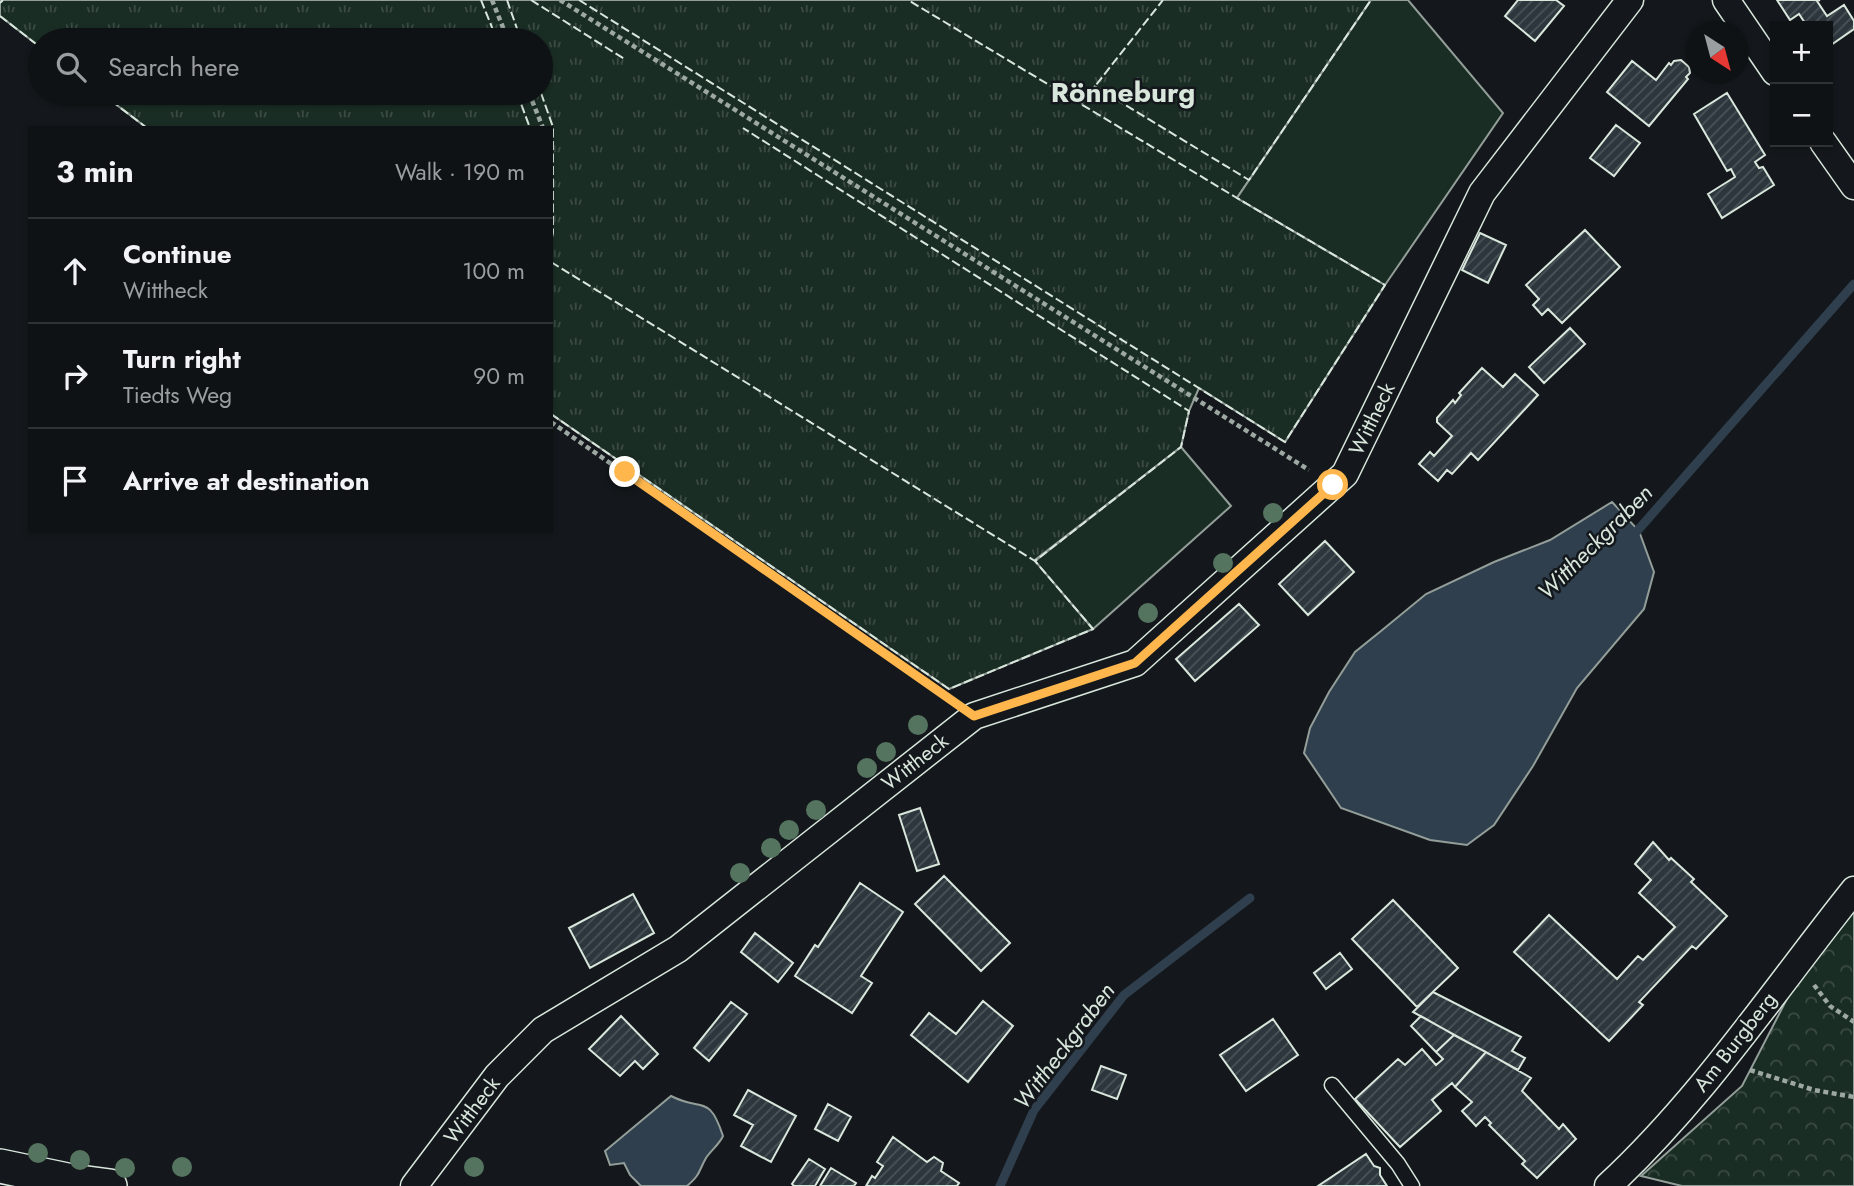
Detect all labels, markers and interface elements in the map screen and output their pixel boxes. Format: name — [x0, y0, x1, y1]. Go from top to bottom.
north arrow — [1686, 21, 1749, 84]
map controls — [1770, 21, 1833, 147]
button: + — [1770, 21, 1833, 84]
search box — [28, 28, 553, 105]
icon: search — [52, 48, 90, 86]
text: Search here — [108, 48, 240, 86]
district label: Rönneburg — [1051, 72, 1195, 113]
button: − — [1770, 84, 1833, 147]
text: 3 min — [56, 150, 134, 193]
text: Walk · 190 m — [395, 155, 525, 189]
text: Continue — [123, 235, 232, 273]
icon: ahead — [56, 252, 94, 290]
text: 100 m — [462, 254, 525, 288]
text: Wittheck — [123, 273, 208, 307]
text: Turn right — [123, 340, 241, 378]
icon: right — [56, 357, 94, 395]
text: 90 m — [473, 359, 525, 393]
street label: Wittheck — [1342, 377, 1403, 460]
text: Tiedts Weg — [123, 378, 232, 412]
route end — [609, 456, 640, 487]
icon: arrive — [56, 462, 94, 500]
text: Arrive at destination — [123, 462, 370, 500]
route start — [1317, 469, 1348, 500]
water label: Wittheckgraben — [1530, 477, 1660, 607]
street label: Wittheck — [875, 726, 955, 798]
water label: Wittheckgraben — [1005, 975, 1123, 1117]
street label: Am Burgberg — [1686, 986, 1784, 1098]
street label: Wittheck — [437, 1069, 508, 1150]

